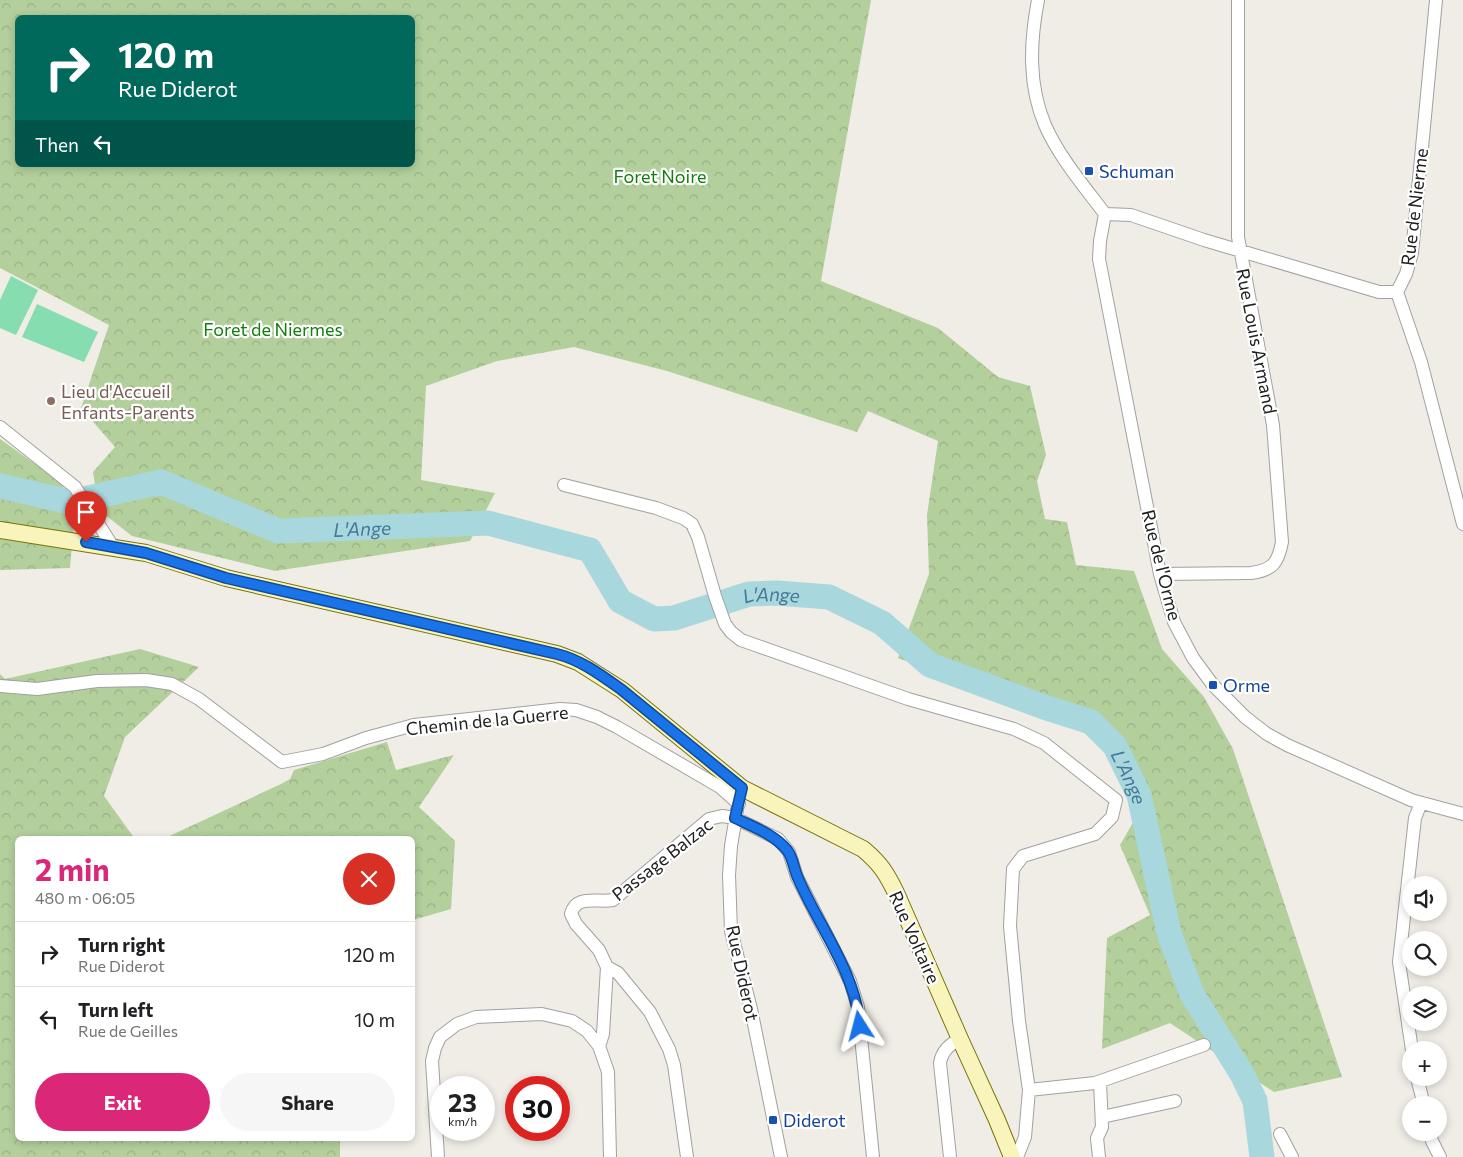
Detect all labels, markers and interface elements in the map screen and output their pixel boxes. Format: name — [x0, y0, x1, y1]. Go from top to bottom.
text: 120 m — [118, 32, 214, 75]
icon: right — [35, 35, 100, 100]
text: Rue Diderot — [118, 75, 237, 102]
icon: left — [89, 130, 117, 158]
text: Then — [35, 133, 79, 156]
street label: Rue de Nierme — [1396, 147, 1432, 267]
place label: Schuman — [1099, 160, 1174, 182]
park label: Foret Noire — [613, 165, 707, 187]
marker: Schuman — [1083, 165, 1095, 177]
street label: Rue Louis Armand — [1232, 266, 1282, 416]
park label: Foret de Niermes — [203, 318, 343, 340]
place label: Lieu d'Accueil Enfants-Parents — [61, 380, 195, 423]
marker: Lieu d'Accueil Enfants-Parents — [45, 395, 57, 407]
pin — [65, 491, 107, 542]
icon: arrive — [72, 498, 100, 526]
street label: Rue de l'Orme — [1138, 507, 1186, 623]
water label: L'Ange — [333, 515, 391, 540]
water label: L'Ange — [739, 581, 801, 607]
place label: Orme — [1223, 674, 1270, 696]
marker: Orme — [1207, 679, 1219, 691]
street label: Chemin de la Guerre — [405, 701, 569, 739]
water label: L'Ange — [1107, 746, 1152, 806]
street label: Passage Balzac — [607, 813, 717, 905]
text: 2 min — [35, 850, 110, 887]
button: close — [343, 853, 395, 905]
map controls — [1402, 876, 1447, 1141]
button: sound — [1402, 876, 1447, 921]
street label: Rue Voltaire — [885, 887, 945, 987]
text: 480 m · 06:05 — [35, 888, 135, 907]
street label: Rue Diderot — [722, 923, 764, 1023]
button: search — [1402, 931, 1447, 976]
text: Turn right — [78, 933, 165, 956]
icon: right — [35, 940, 63, 968]
text: 120 m — [344, 943, 395, 966]
text: Rue Diderot — [78, 956, 165, 975]
button: layers — [1402, 986, 1447, 1031]
text: Turn left — [78, 998, 153, 1021]
position arrow — [833, 999, 885, 1051]
icon: left — [35, 1005, 63, 1033]
text: 10 m — [354, 1008, 395, 1031]
text: Rue de Geilles — [78, 1021, 178, 1040]
button: + — [1402, 1041, 1447, 1086]
button: Exit — [35, 1073, 210, 1131]
button: Share — [220, 1073, 395, 1131]
speed limit sign: 30 — [505, 1076, 570, 1141]
text: 23 — [448, 1087, 477, 1117]
button: − — [1402, 1096, 1447, 1141]
place label: Diderot — [783, 1109, 846, 1131]
text: km/h — [448, 1114, 477, 1128]
marker: Diderot — [767, 1114, 779, 1126]

